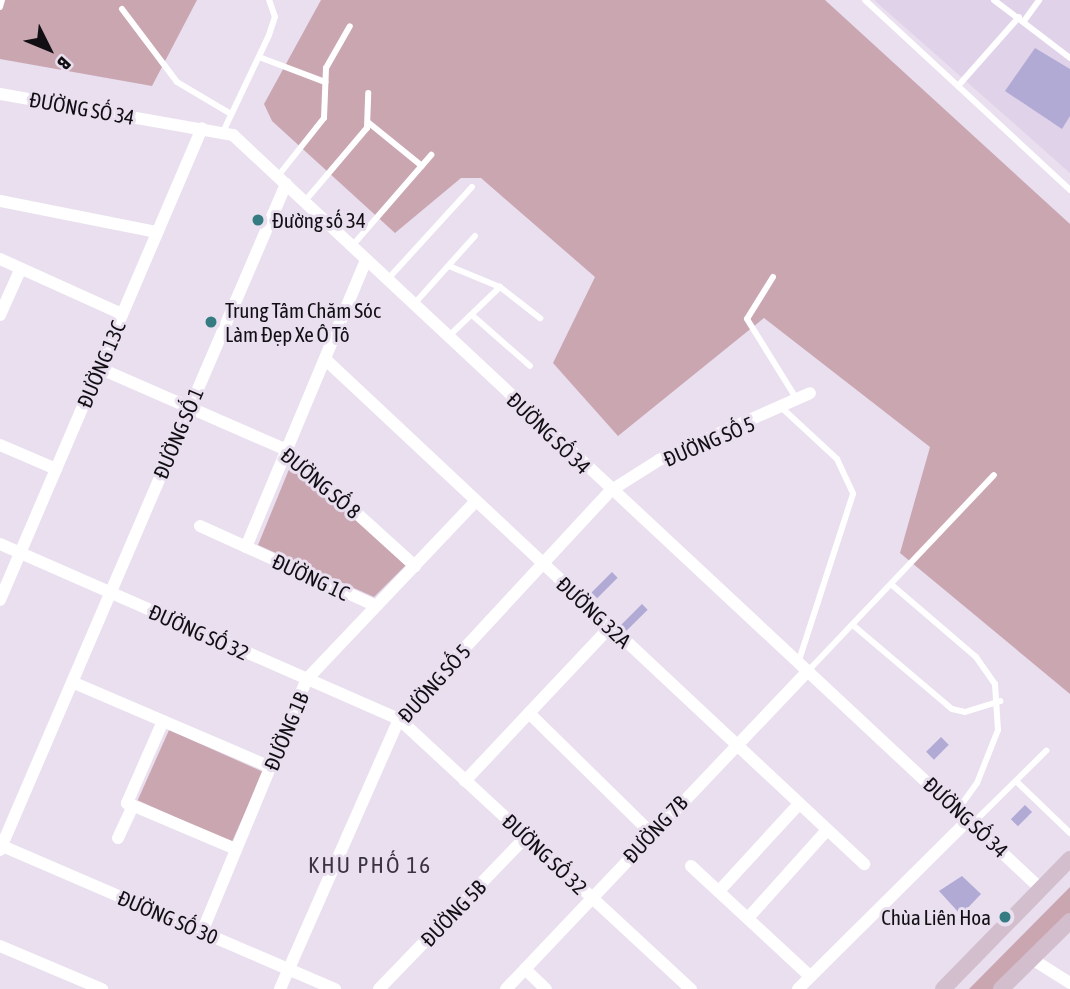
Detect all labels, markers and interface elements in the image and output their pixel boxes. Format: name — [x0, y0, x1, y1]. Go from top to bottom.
north arrow — [14, 14, 84, 84]
text: B — [53, 53, 75, 74]
street label: ĐƯỜNG SỐ 34 — [27, 86, 137, 130]
place label: Đường số 34 — [272, 207, 366, 233]
marker: Đường số 34 — [250, 212, 266, 228]
place label: Trung Tâm Chăm Sóc Làm Đẹp Xe Ô Tô — [225, 297, 381, 347]
marker: Trung Tâm Chăm Sóc Làm Đẹp Xe Ô Tô — [203, 314, 219, 330]
street label: ĐƯỜNG 13C — [71, 317, 131, 411]
street label: ĐƯỜNG SỐ 1 — [148, 384, 208, 482]
street label: ĐƯỜNG SỐ 34 — [502, 387, 596, 479]
street label: ĐƯỜNG SỐ 5 — [660, 411, 758, 471]
street label: ĐƯỜNG SỐ 8 — [276, 442, 366, 524]
street label: ĐƯỜNG 1C — [268, 548, 354, 606]
street label: ĐƯỜNG 32A — [551, 571, 637, 653]
street label: ĐƯỜNG SỐ 32 — [145, 599, 253, 665]
street label: ĐƯỜNG SỐ 5 — [392, 639, 476, 727]
street label: ĐƯỜNG 1B — [258, 688, 314, 774]
street label: ĐƯỜNG SỐ 34 — [918, 771, 1014, 863]
street label: ĐƯỜNG 7B — [618, 790, 692, 868]
street label: ĐƯỜNG SỐ 32 — [497, 808, 593, 900]
district label: KHU PHỐ 16 — [309, 851, 431, 879]
street label: ĐƯỜNG 5B — [415, 875, 491, 951]
street label: ĐƯỜNG SỐ 30 — [114, 885, 222, 949]
place label: Chùa Liên Hoa — [881, 904, 991, 930]
marker: Chùa Liên Hoa — [997, 909, 1013, 925]

